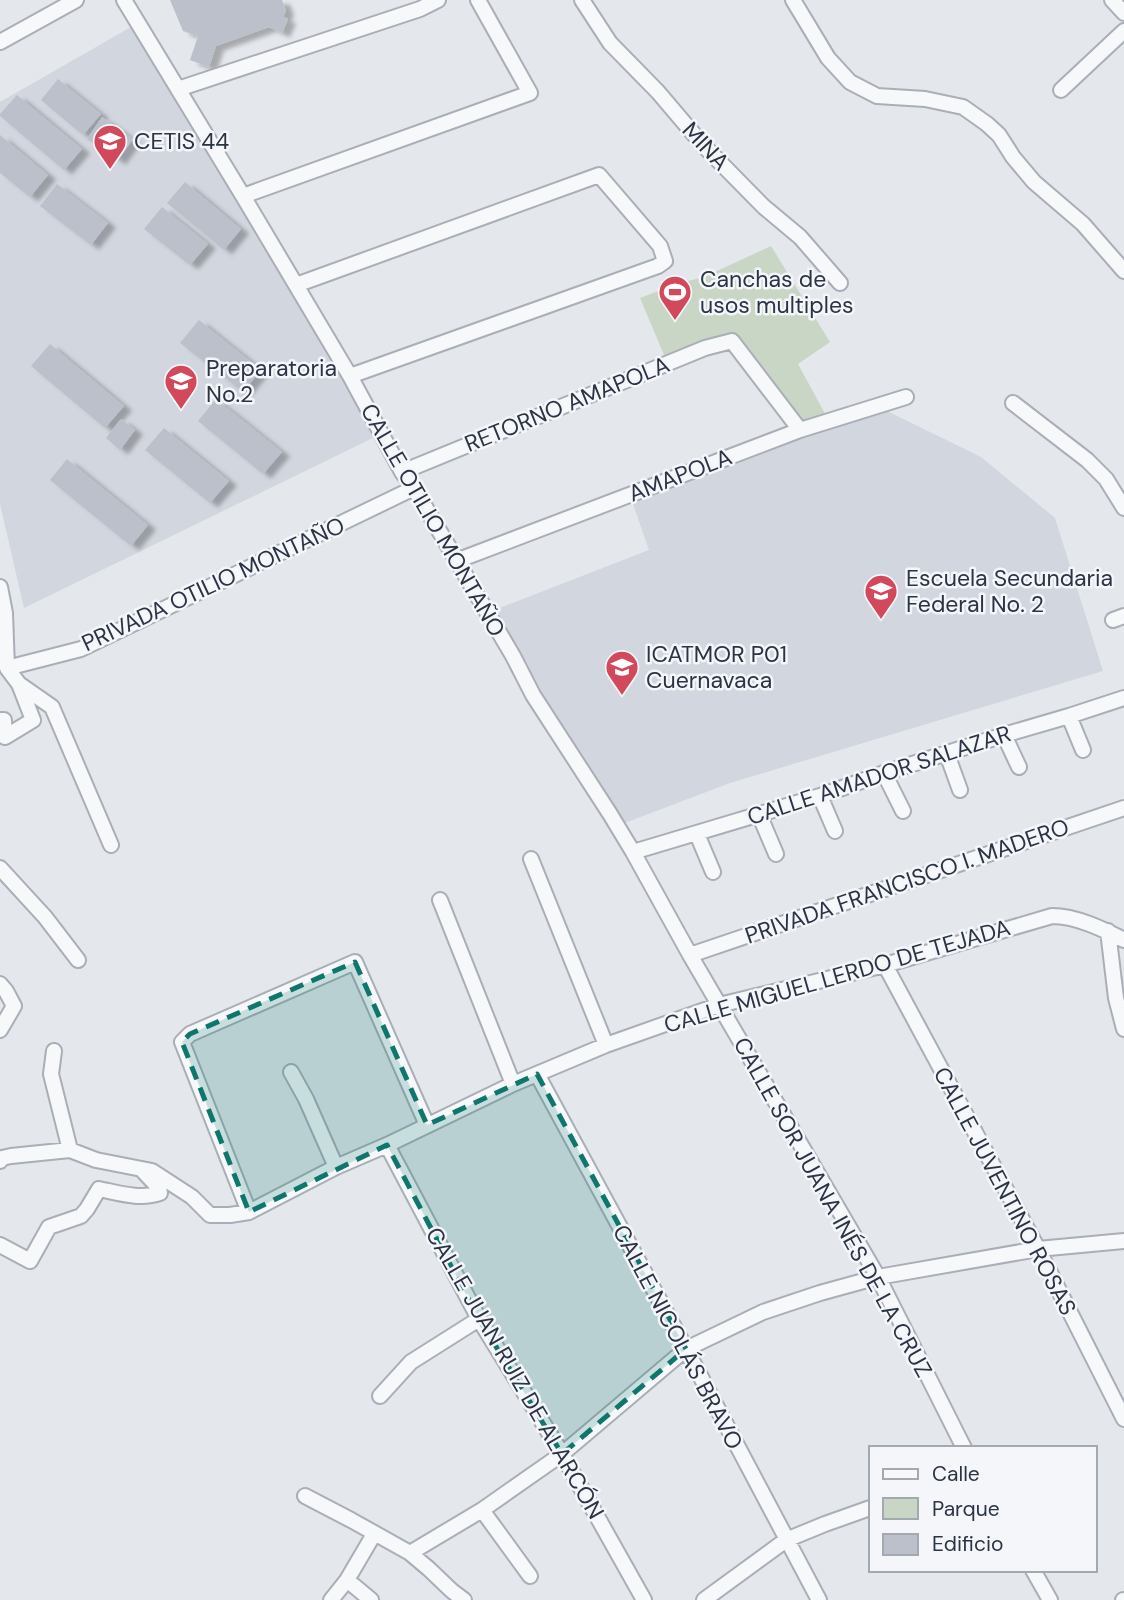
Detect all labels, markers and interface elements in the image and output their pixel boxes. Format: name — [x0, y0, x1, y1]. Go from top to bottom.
street label: MINA — [676, 115, 736, 177]
school or university icon: CETIS 44 — [91, 122, 129, 171]
place label: CETIS 44 — [134, 126, 229, 156]
place label: Canchas de usos multiples — [700, 264, 854, 320]
sports icon: Canchas de usos multiples — [656, 273, 694, 322]
street label: RETORNO AMAPOLA — [460, 349, 674, 459]
place label: Preparatoria No.2 — [206, 353, 337, 409]
school or university icon: Preparatoria No.2 — [162, 362, 200, 411]
street label: CALLE OTILIO MONTAÑO — [354, 398, 512, 642]
street label: AMAPOLA — [624, 442, 736, 508]
street label: PRIVADA OTILIO MONTAÑO — [77, 510, 349, 658]
place label: Escuela Secundaria Federal No. 2 — [906, 563, 1113, 619]
school or university icon: Escuela Secundaria Federal No. 2 — [862, 572, 900, 621]
place label: ICATMOR P01 Cuernavaca — [646, 639, 787, 695]
school or university icon: ICATMOR P01 Cuernavaca — [603, 648, 641, 697]
street label: CALLE AMADOR SALAZAR — [743, 718, 1015, 832]
street label: PRIVADA FRANCISCO I. MADERO — [741, 811, 1073, 951]
street label: CALLE MIGUEL LERDO DE TEJADA — [661, 912, 1013, 1040]
street label: CALLE SOR JUANA INÉS DE LA CRUZ — [727, 1032, 939, 1382]
street label: CALLE JUVENTINO ROSAS — [927, 1062, 1083, 1320]
street label: CALLE NICOLÁS BRAVO — [606, 1219, 750, 1455]
street label: CALLE JUAN RUIZ DE ALARCÓN — [419, 1222, 611, 1524]
legend — [869, 1446, 1096, 1572]
text: Calle — [932, 1460, 980, 1488]
text: Parque — [932, 1495, 1000, 1523]
text: Edificio — [932, 1530, 1003, 1558]

